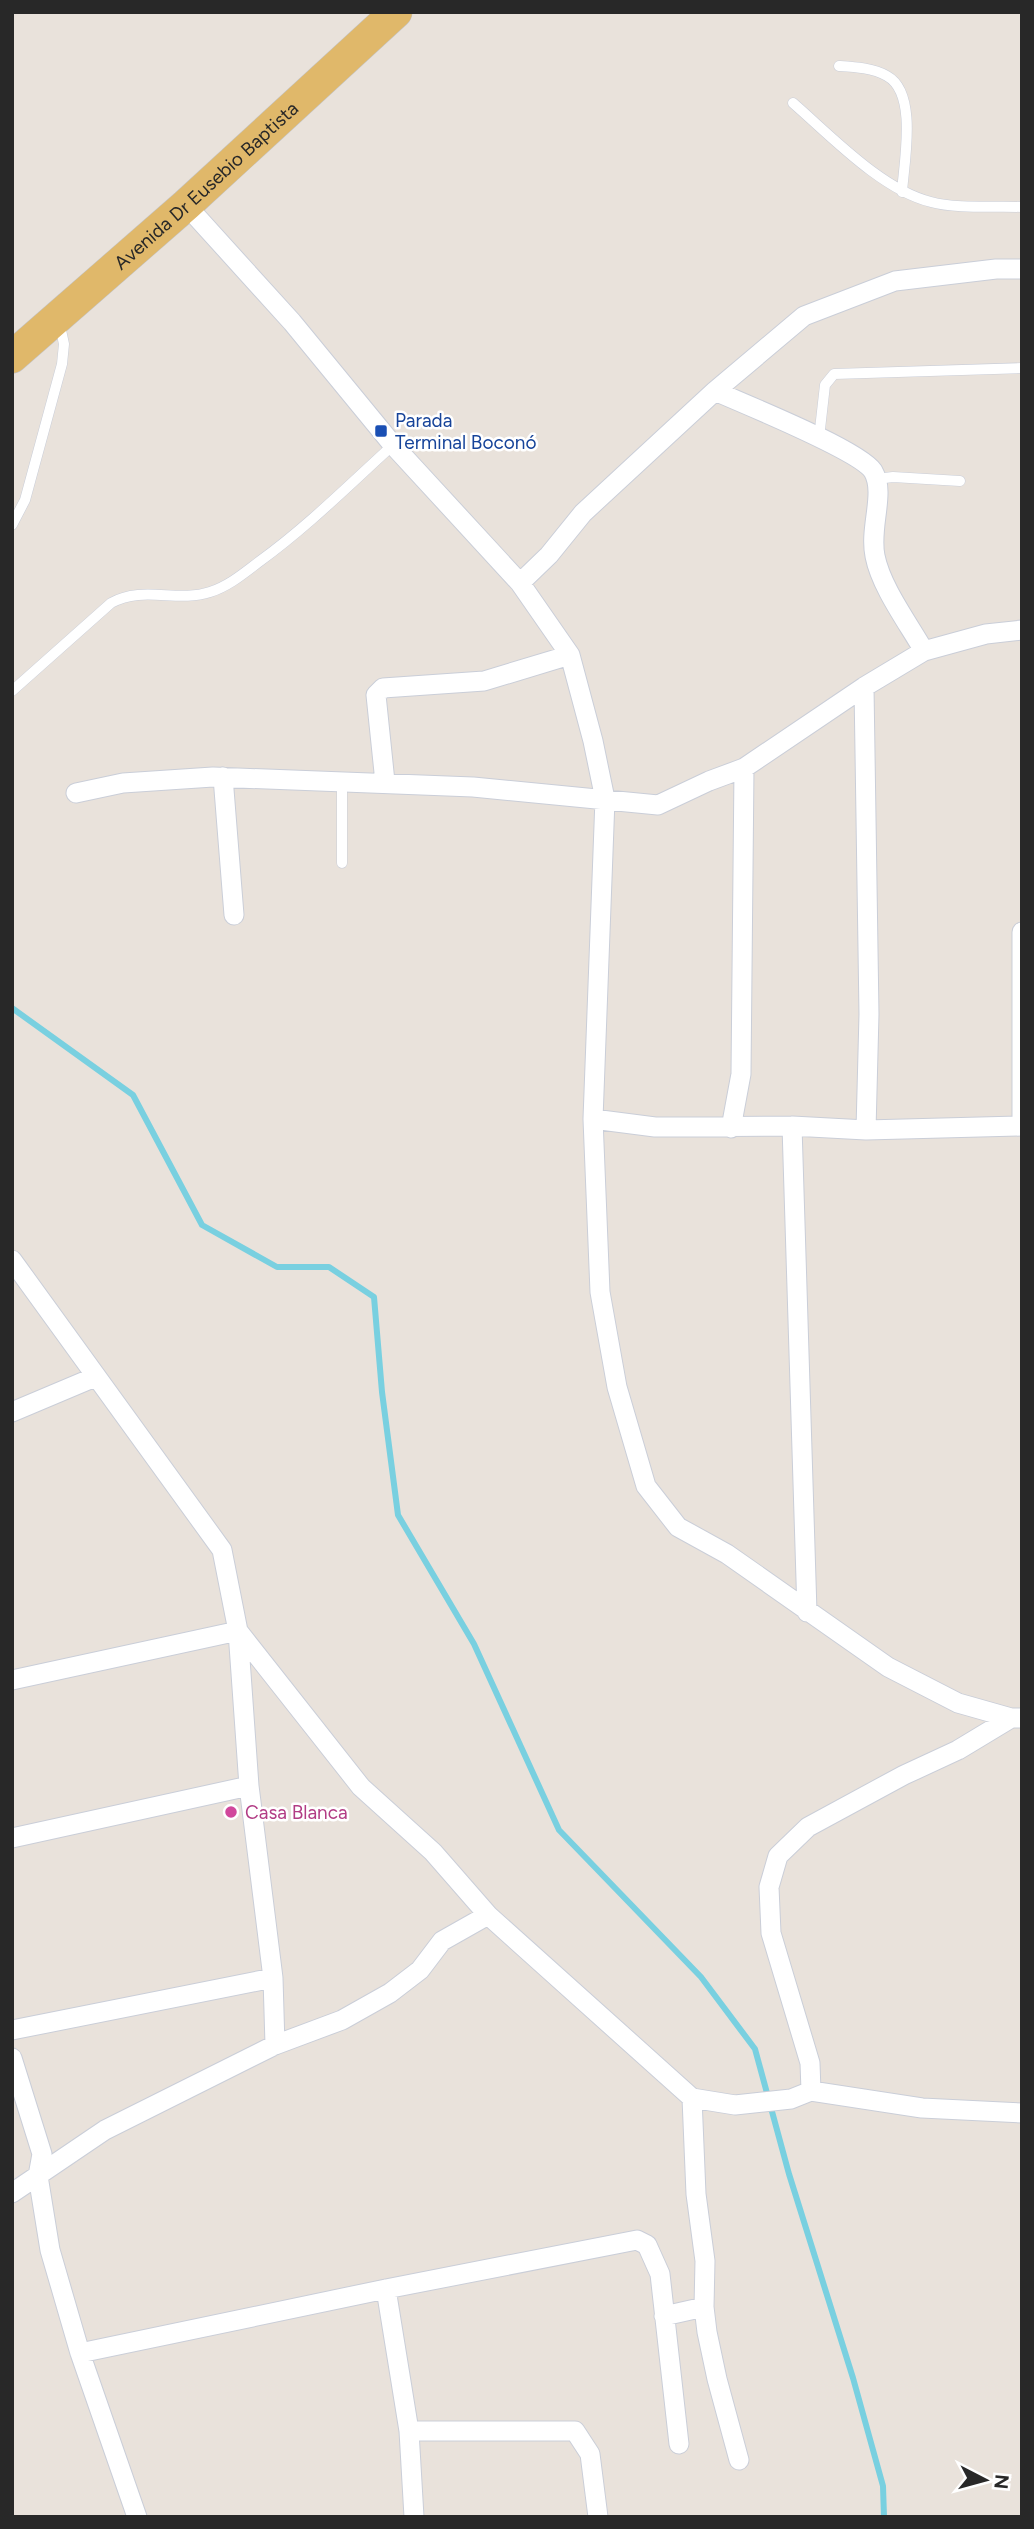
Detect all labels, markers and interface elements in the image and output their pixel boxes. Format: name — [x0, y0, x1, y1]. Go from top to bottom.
street label: Avenida Dr Eusebio Baptista — [109, 96, 303, 274]
place label: Parada Terminal Boconó — [395, 409, 536, 454]
marker: Parada Terminal Boconó — [373, 423, 389, 439]
place label: Casa Blanca — [245, 1801, 348, 1824]
marker: Casa Blanca — [223, 1804, 239, 1820]
north arrow — [950, 2445, 1020, 2515]
text: N — [989, 2473, 1014, 2490]

